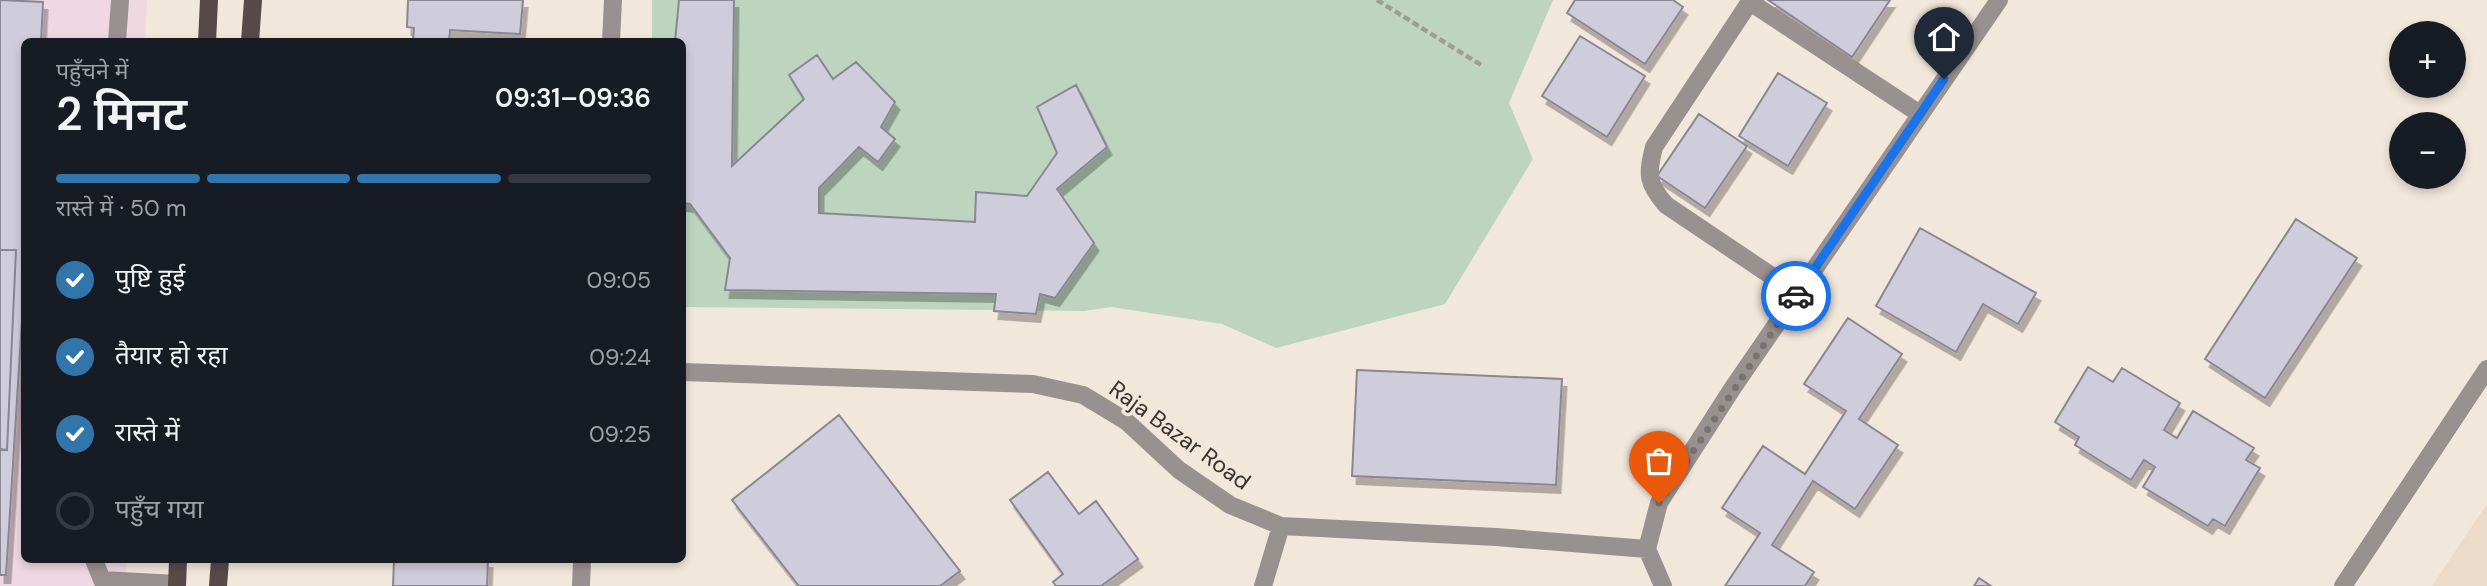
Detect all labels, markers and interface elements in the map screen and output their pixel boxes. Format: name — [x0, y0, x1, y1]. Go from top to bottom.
pin — [1914, 7, 1974, 79]
icon: home — [1925, 18, 1963, 56]
map controls — [2389, 21, 2466, 189]
button: + — [2389, 21, 2466, 98]
text: पहुँचने में — [56, 56, 129, 86]
text: 09:31–09:36 — [495, 81, 651, 115]
text: 2 मिनट — [56, 84, 187, 144]
button: − — [2389, 112, 2466, 189]
text: रास्ते में · 50 m — [56, 193, 186, 223]
icon: check — [56, 261, 94, 299]
text: पुष्टि हुई — [115, 261, 185, 295]
courier — [1761, 261, 1831, 331]
text: 09:05 — [586, 265, 651, 295]
icon: car — [1777, 277, 1815, 315]
icon: check — [56, 338, 94, 376]
text: तैयार हो रहा — [115, 338, 228, 372]
text: 09:24 — [589, 342, 651, 372]
street label: Raja Bazar Road — [1103, 374, 1257, 496]
icon: check — [56, 415, 94, 453]
text: रास्ते में — [115, 415, 180, 449]
text: 09:25 — [589, 419, 651, 449]
pin — [1629, 431, 1689, 503]
icon: bag — [1640, 442, 1678, 480]
text: पहुँच गया — [115, 492, 203, 526]

